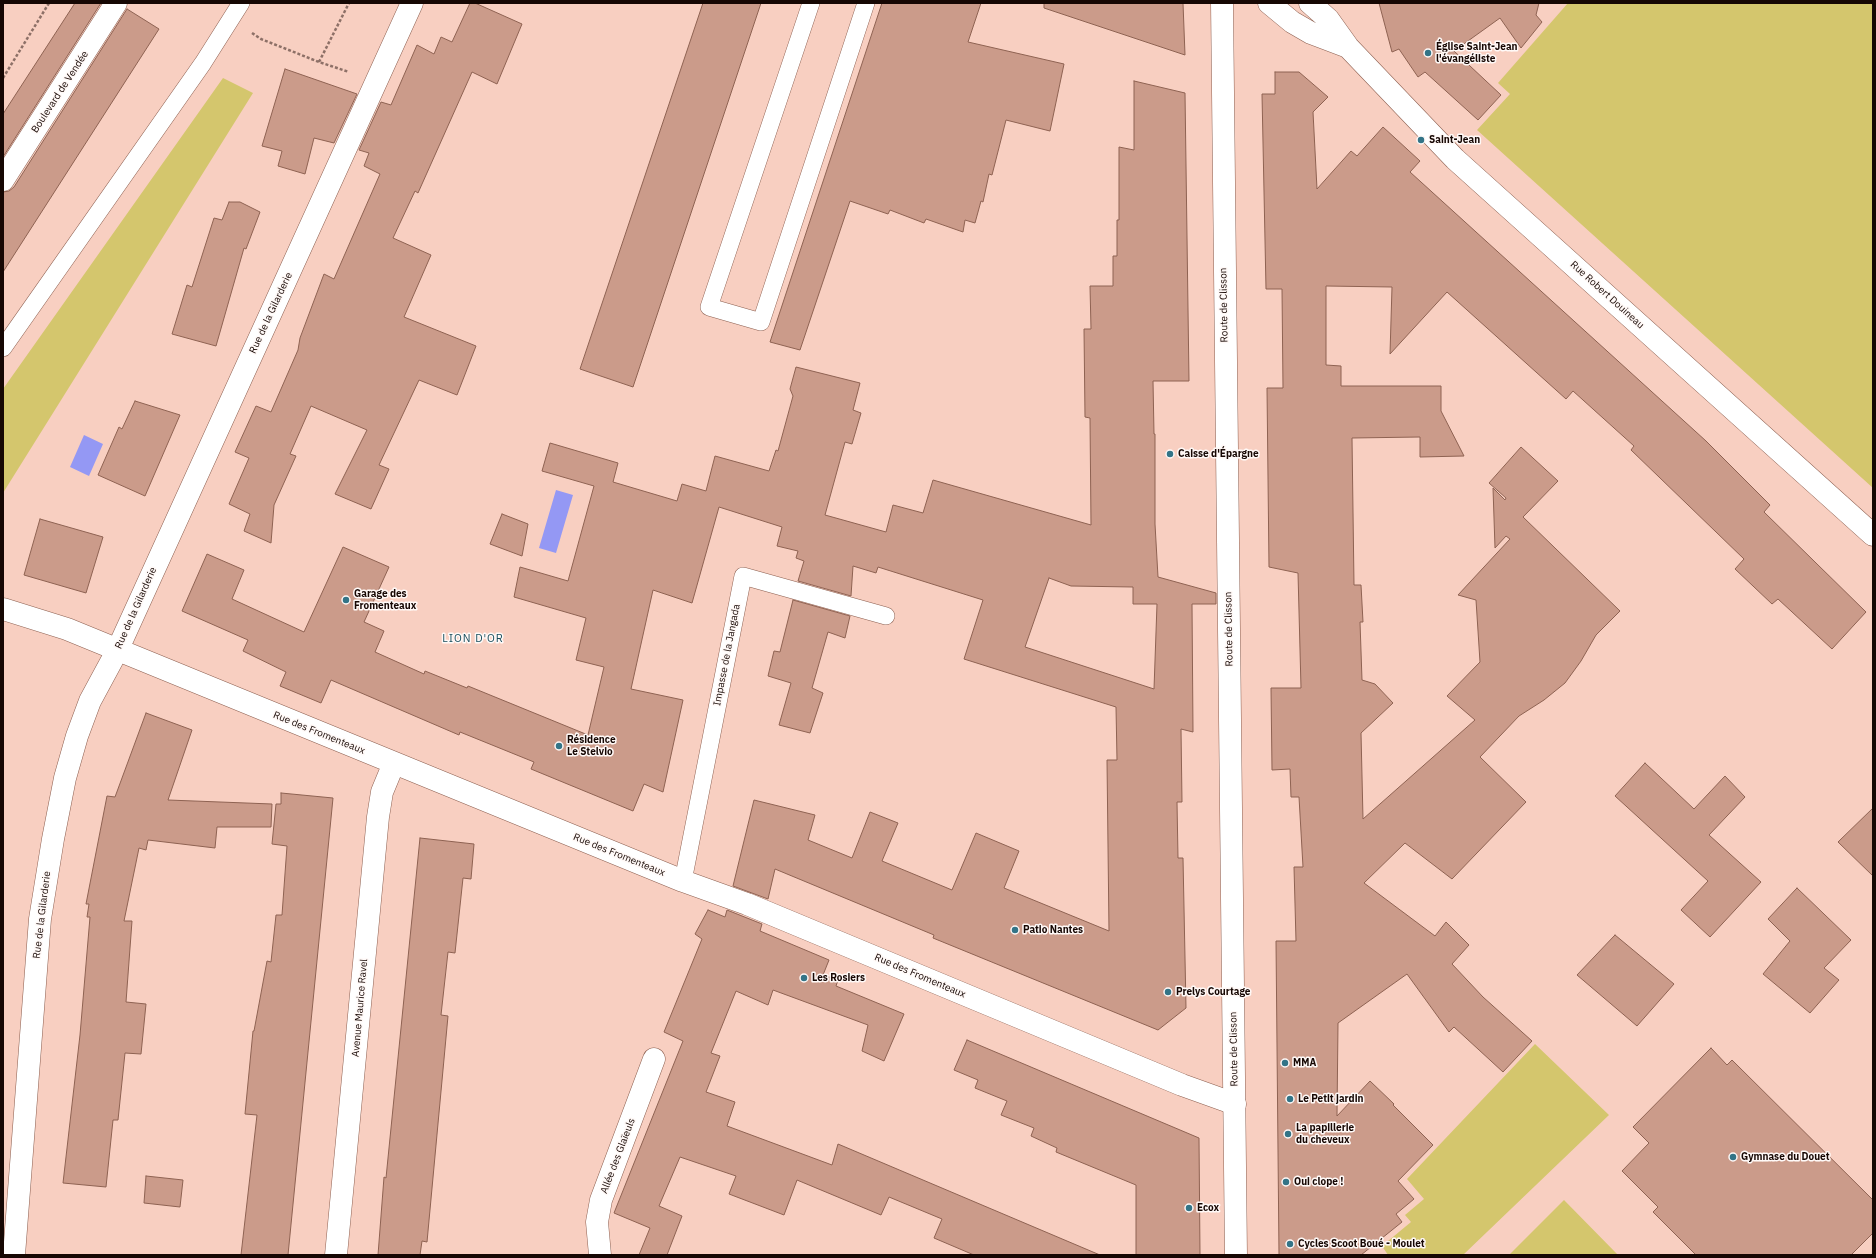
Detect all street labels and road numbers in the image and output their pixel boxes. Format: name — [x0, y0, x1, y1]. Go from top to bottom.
street label: Boulevard de Vendée — [29, 49, 91, 135]
street label: Rue Robert Douineau — [1568, 259, 1646, 331]
street label: Route de Clisson — [1217, 267, 1231, 343]
street label: Rue de la Gilarderie — [247, 271, 295, 355]
street label: Rue de la Gilarderie — [113, 565, 159, 651]
street label: Route de Clisson — [1222, 591, 1236, 667]
street label: Impasse de la Jangada — [711, 603, 743, 707]
street label: Rue des Fromenteaux — [271, 709, 367, 757]
street label: Rue des Fromenteaux — [571, 831, 667, 879]
street label: Rue de la Gilarderie — [31, 871, 53, 959]
street label: Rue des Fromenteaux — [873, 951, 967, 1001]
street label: Avenue Maurice Ravel — [350, 958, 370, 1058]
street label: Route de Clisson — [1227, 1011, 1241, 1087]
street label: Allée des Glaïeuls — [598, 1117, 638, 1195]

